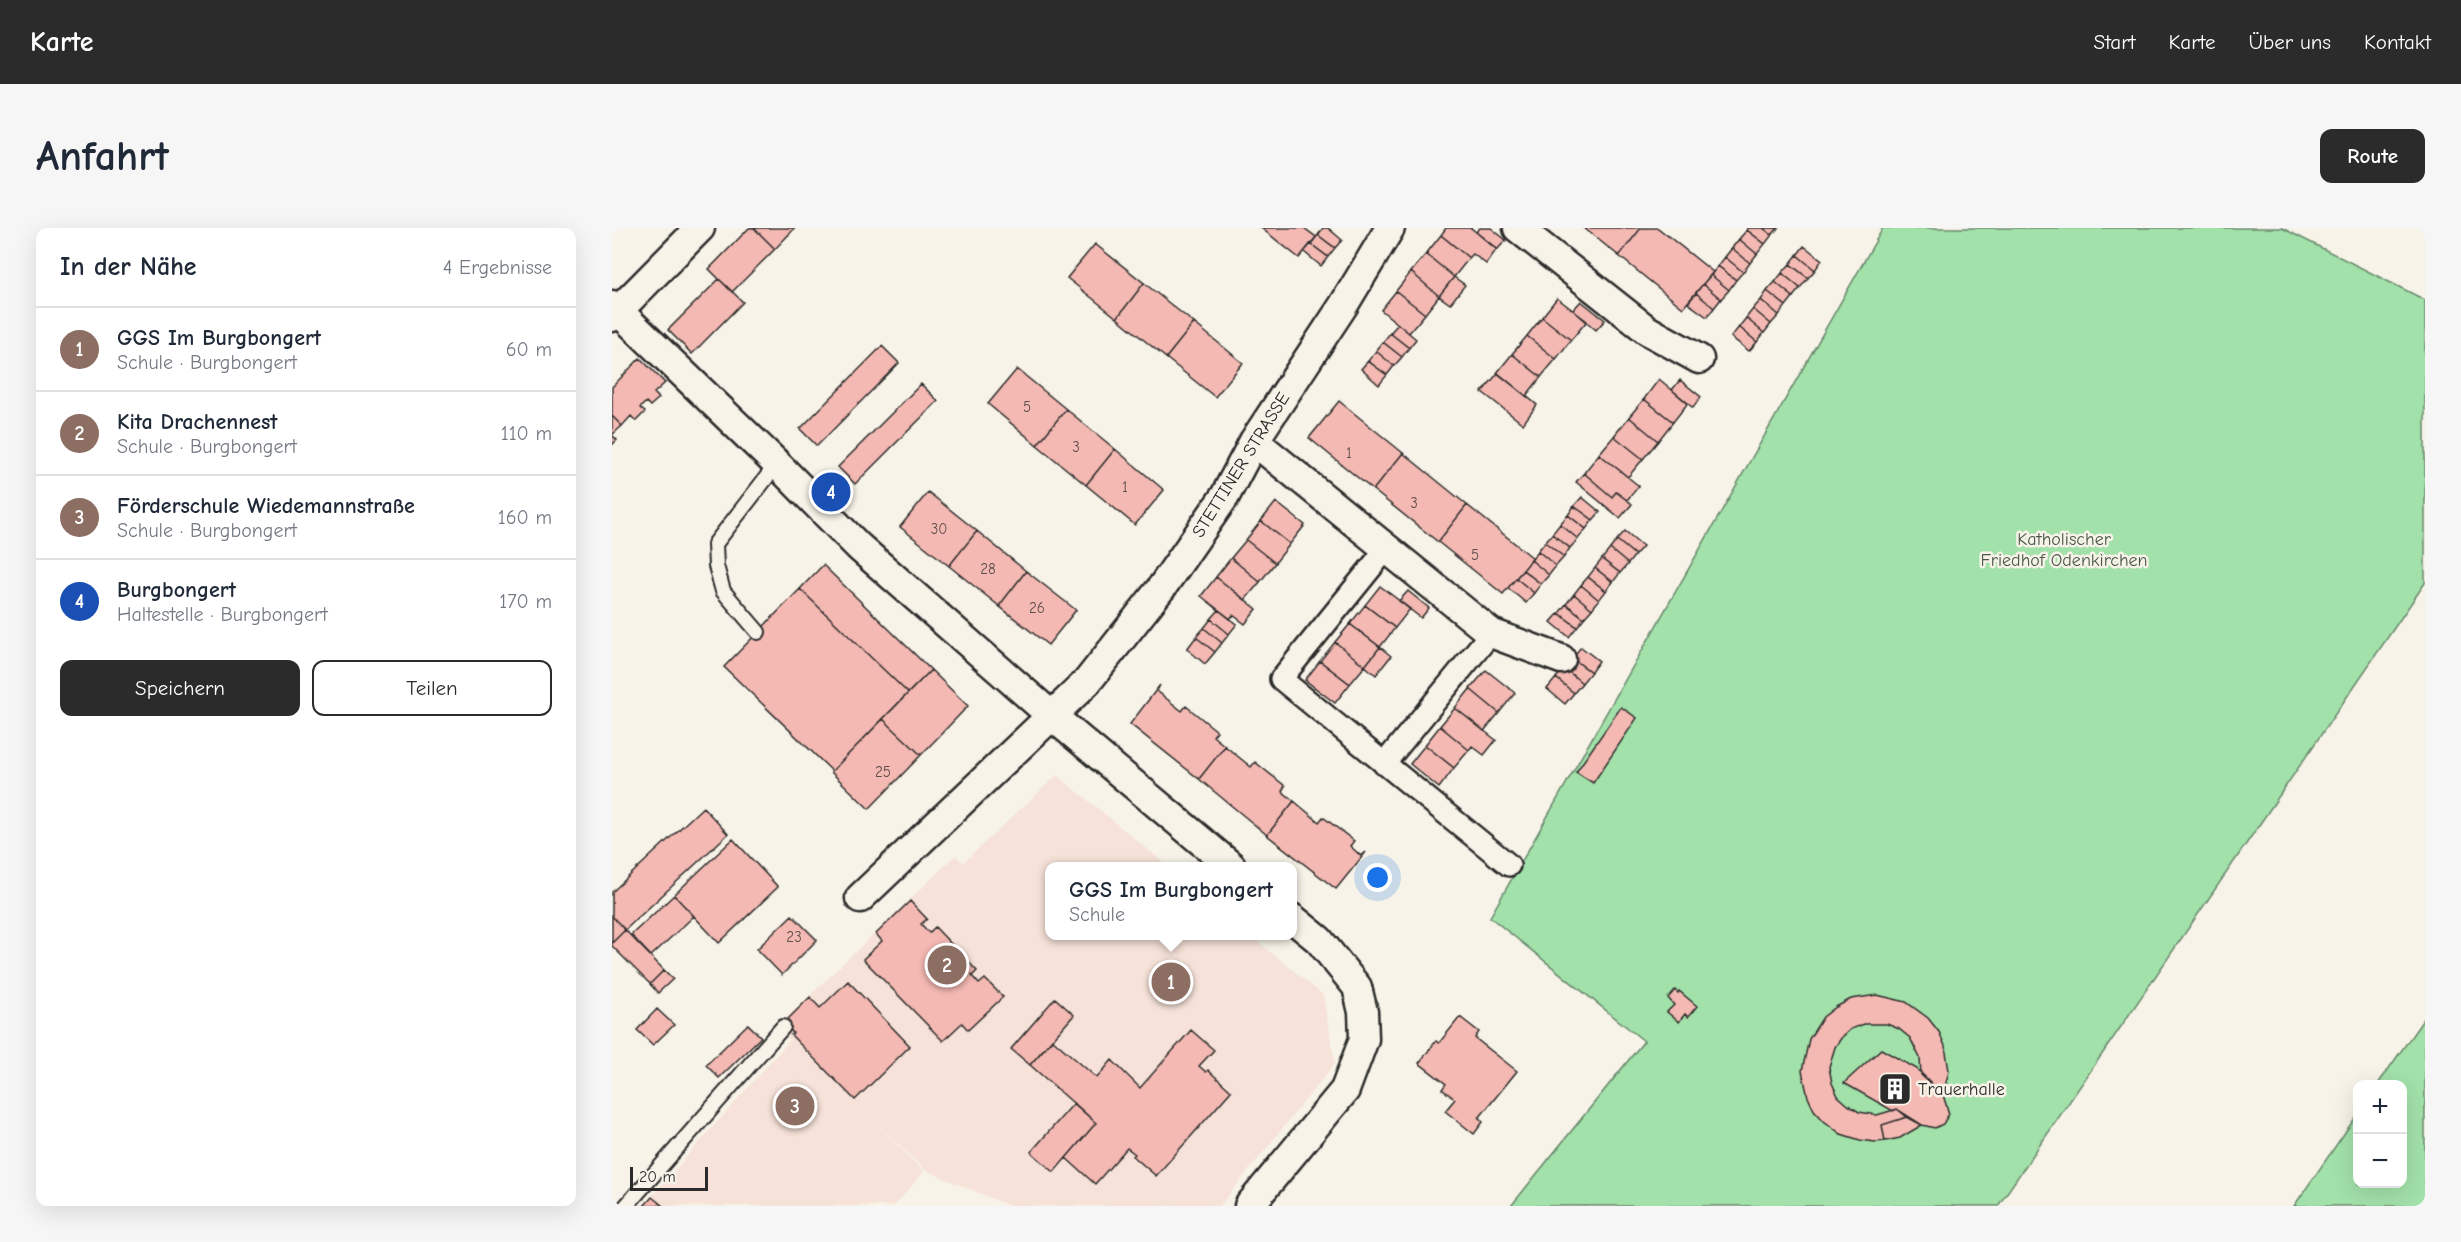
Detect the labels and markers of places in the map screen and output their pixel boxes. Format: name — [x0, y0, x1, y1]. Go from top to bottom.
pin: 4 — [812, 470, 850, 514]
pin: 2 — [928, 942, 966, 988]
pin: 1 — [1152, 960, 1190, 1005]
building icon: Trauerhalle — [1877, 1071, 1913, 1107]
place label: Trauerhalle — [1918, 1079, 2005, 1100]
pin: 3 — [776, 1084, 814, 1128]

